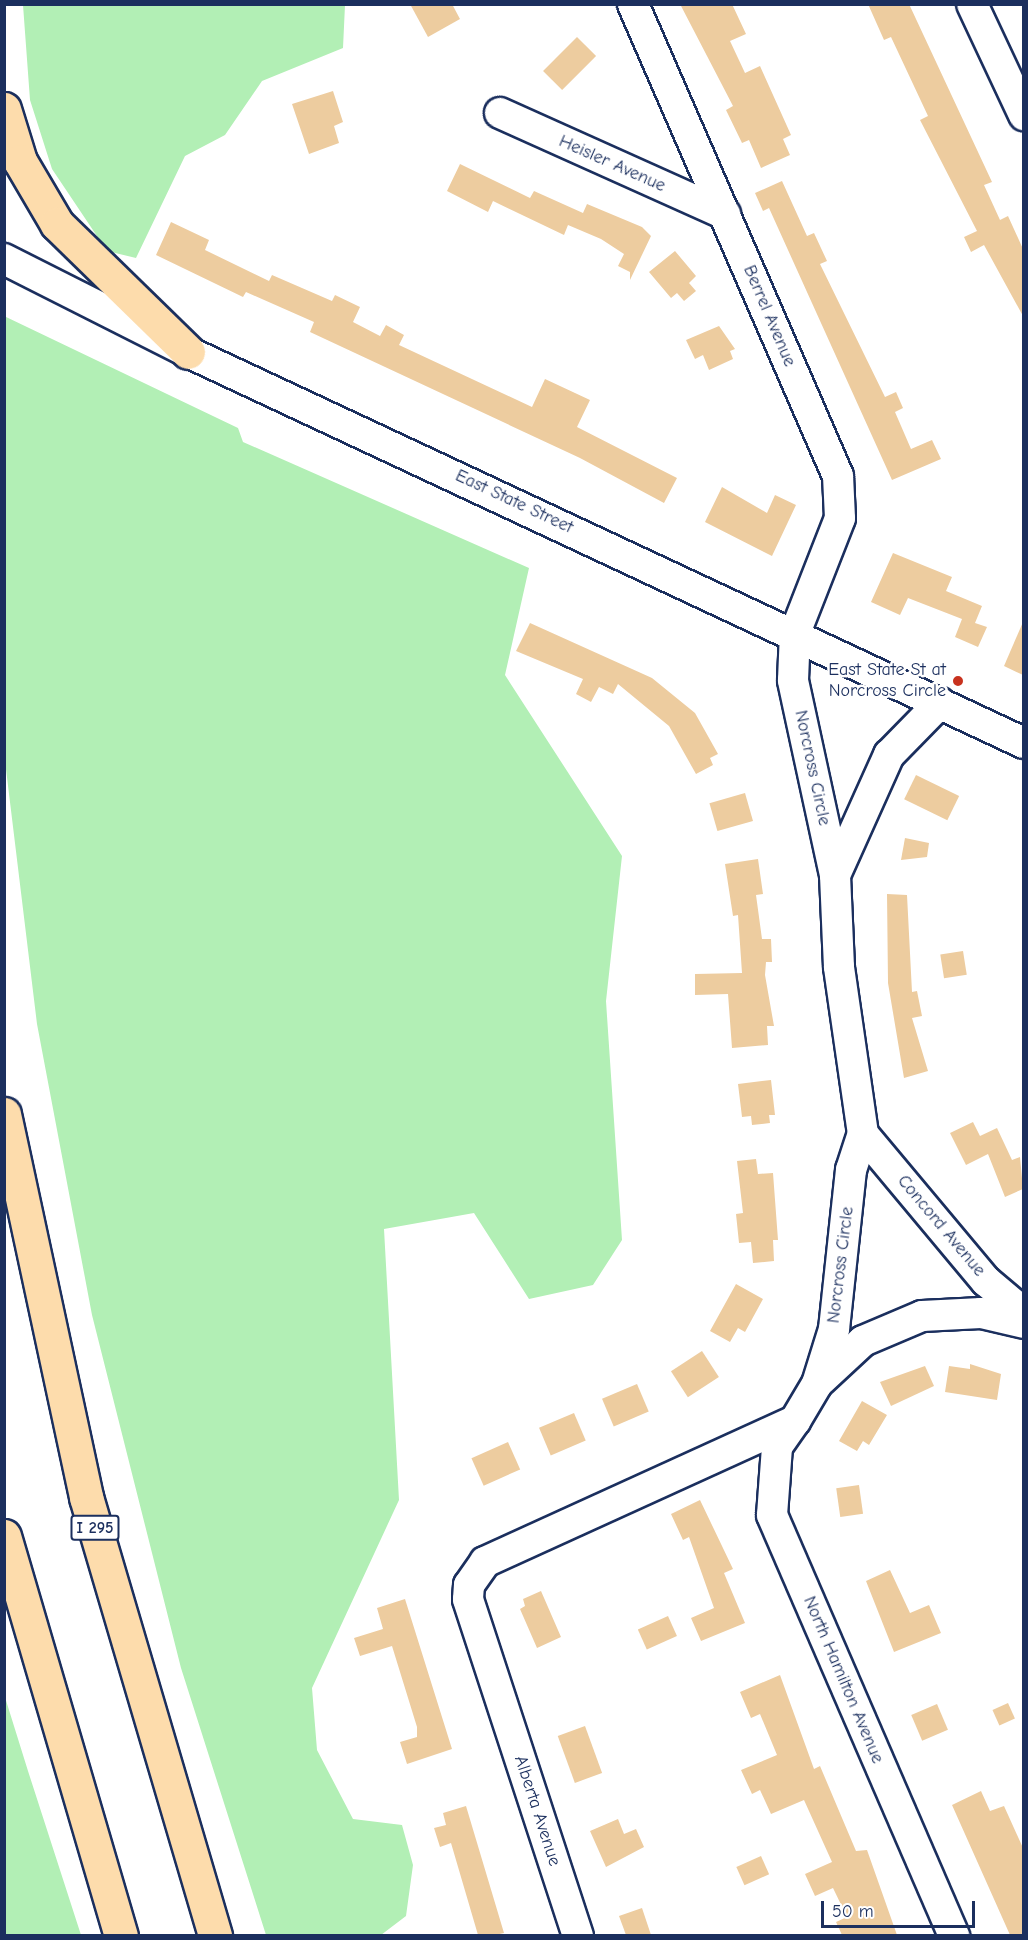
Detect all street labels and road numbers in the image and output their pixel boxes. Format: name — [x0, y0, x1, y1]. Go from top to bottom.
street label: Heisler Avenue — [555, 131, 669, 197]
street label: Berrel Avenue — [738, 262, 800, 370]
street label: East State Street — [452, 465, 576, 539]
street label: Norcross Circle — [789, 708, 835, 828]
street label: Concord Avenue — [892, 1171, 990, 1281]
street label: Norcross Circle — [823, 1205, 859, 1325]
road number: I 295 — [70, 1515, 121, 1541]
street label: North Hamilton Avenue — [798, 1593, 888, 1767]
street label: Alberta Avenue — [509, 1753, 565, 1869]

